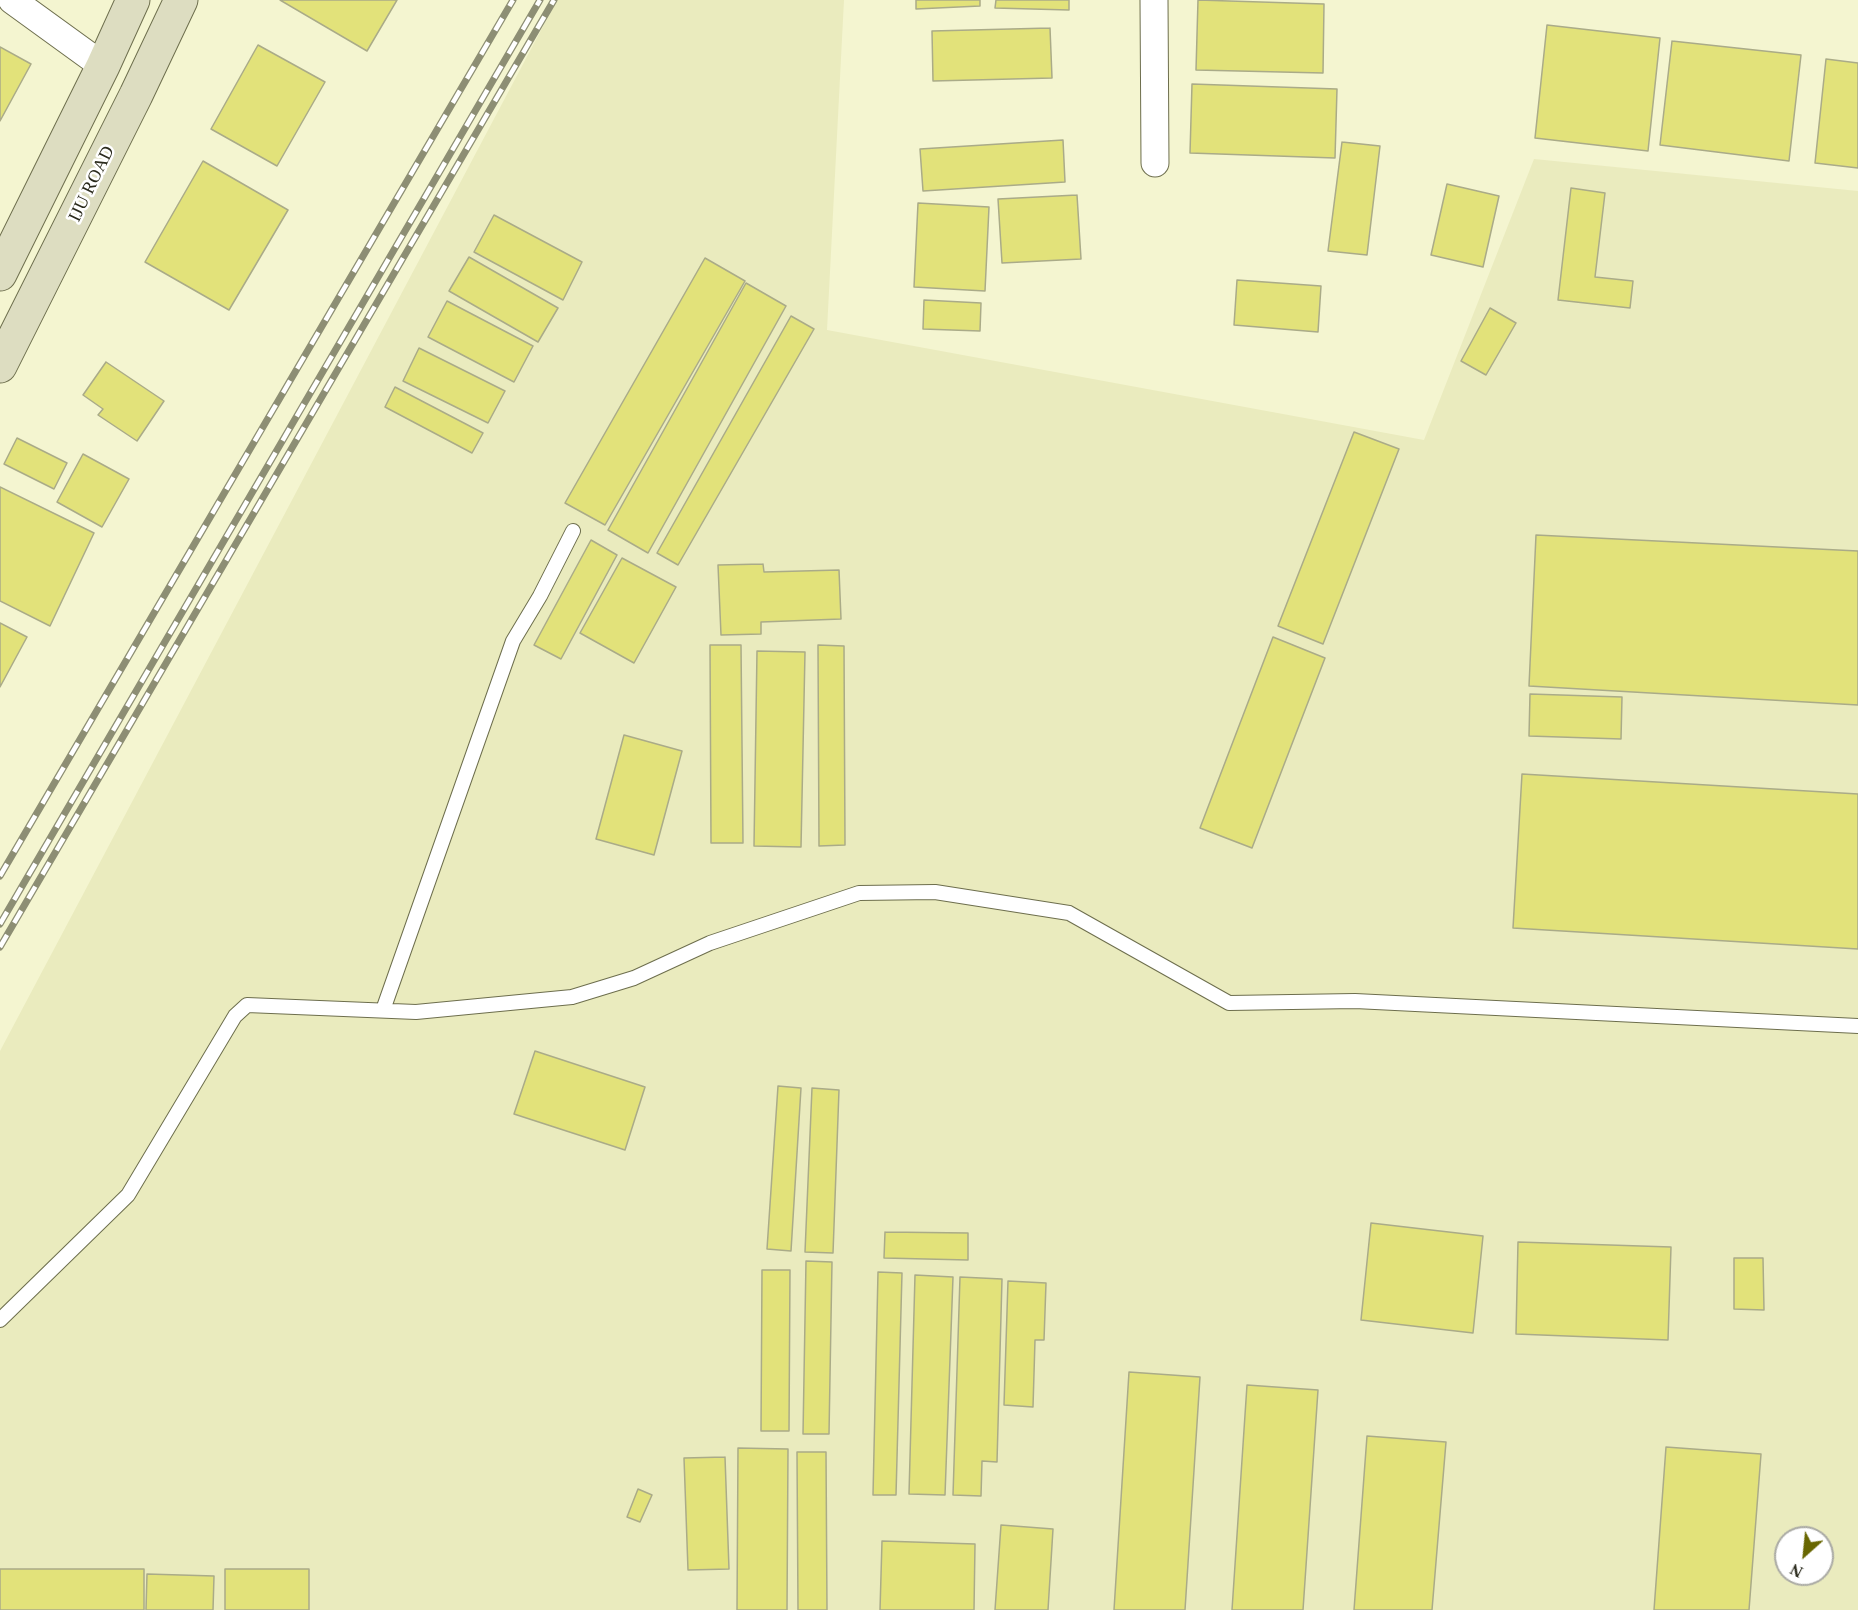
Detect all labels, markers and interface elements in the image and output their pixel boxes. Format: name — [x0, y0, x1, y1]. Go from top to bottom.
street label: IJU ROAD — [64, 143, 120, 225]
north arrow — [1774, 1526, 1834, 1586]
text: N — [1787, 1561, 1806, 1581]

